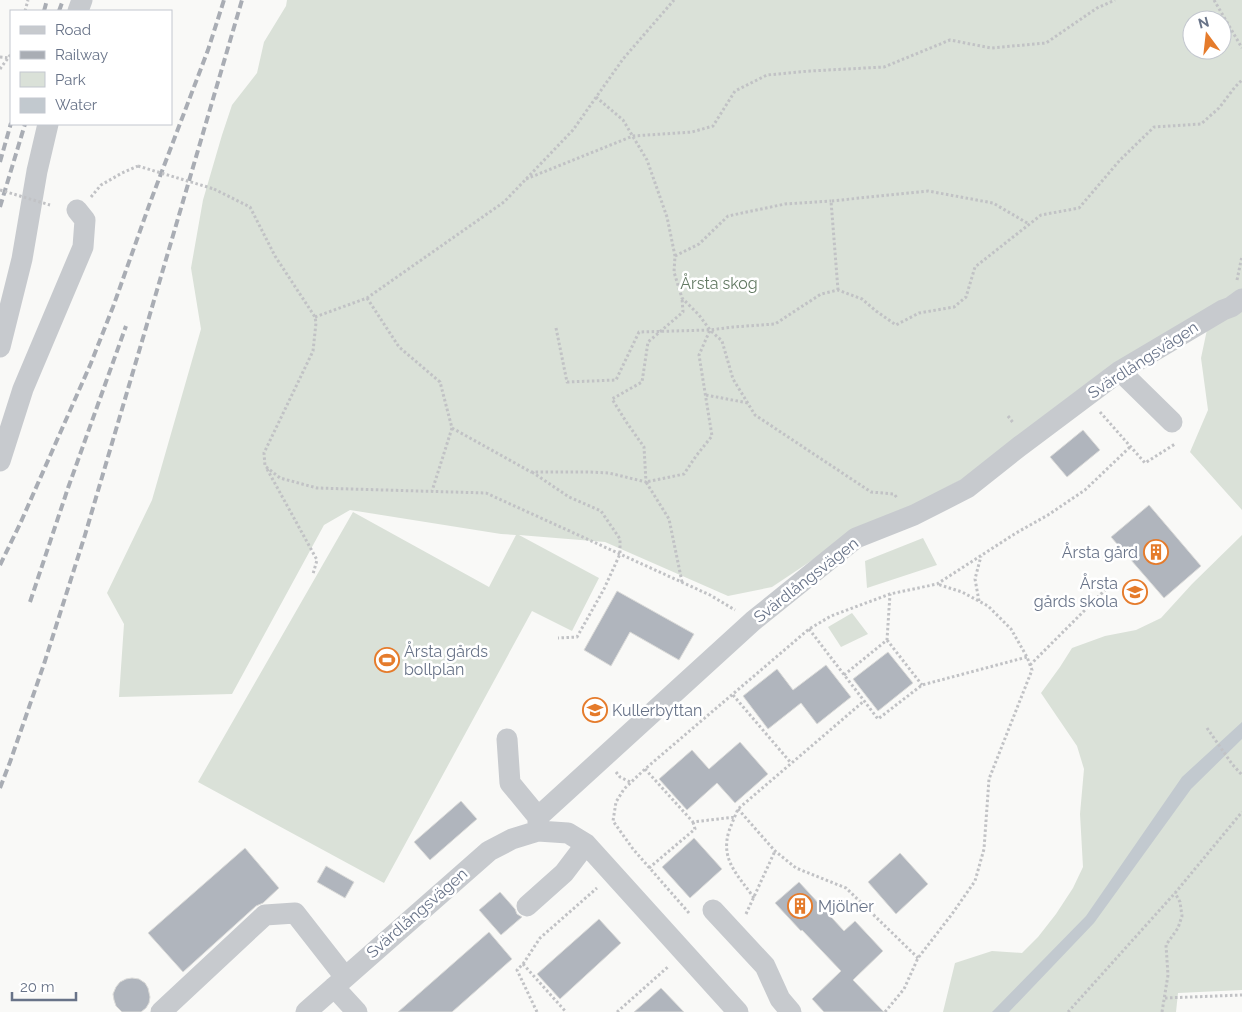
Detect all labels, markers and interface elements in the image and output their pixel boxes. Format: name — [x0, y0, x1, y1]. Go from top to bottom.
legend — [10, 10, 172, 125]
north arrow — [1182, 10, 1232, 60]
text: N — [1196, 13, 1211, 32]
text: Road — [55, 21, 91, 39]
text: Railway — [55, 46, 108, 64]
text: Park — [55, 71, 86, 89]
text: Water — [55, 96, 98, 114]
park label: Årsta skog — [680, 273, 758, 293]
street label: Svärdlångsvägen — [1084, 317, 1202, 403]
street label: Svärdlångsvägen — [750, 533, 862, 627]
building icon: Årsta gård — [1143, 539, 1169, 565]
place label: Årsta gård — [1062, 542, 1138, 562]
place label: Årsta gårds skola — [1034, 573, 1118, 611]
school or university icon: Årsta gårds skola — [1122, 579, 1148, 605]
place label: Årsta gårds bollplan — [404, 641, 488, 679]
sports icon: Årsta gårds bollplan — [374, 647, 400, 673]
school or university icon: Kullerbyttan — [582, 697, 608, 723]
place label: Kullerbyttan — [612, 701, 702, 720]
street label: Svärdlångsvägen — [363, 864, 471, 962]
building icon: Mjölner — [787, 893, 813, 919]
place label: Mjölner — [818, 897, 874, 916]
scale bar — [12, 970, 76, 1002]
text: 20 m — [20, 978, 55, 996]

